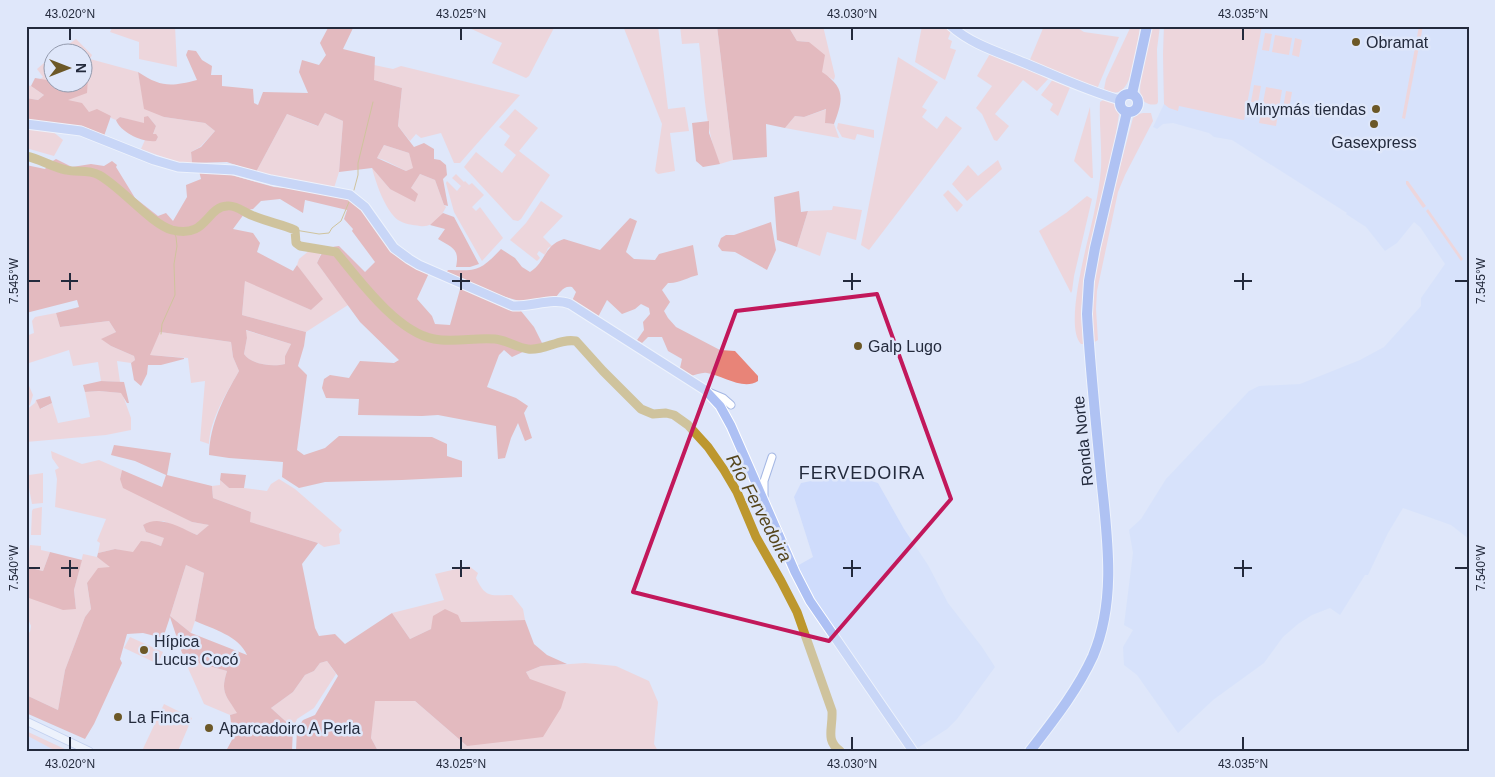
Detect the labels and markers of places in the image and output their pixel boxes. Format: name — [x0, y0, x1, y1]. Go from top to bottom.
place label: Obramat — [1366, 34, 1429, 51]
marker: Obramat — [1350, 36, 1362, 48]
place label: Minymás tiendas — [1246, 101, 1366, 118]
marker: Minymás tiendas — [1370, 103, 1382, 115]
marker: Gasexpress — [1368, 118, 1380, 130]
place label: Gasexpress — [1331, 134, 1417, 151]
place label: Galp Lugo — [868, 338, 942, 355]
marker: Galp Lugo — [852, 340, 864, 352]
place label: Hípica Lucus Cocó — [154, 633, 239, 668]
marker: Hípica Lucus Cocó — [138, 644, 150, 656]
place label: La Finca — [128, 709, 189, 726]
marker: La Finca — [112, 711, 124, 723]
place label: Aparcadoiro A Perla — [219, 720, 361, 737]
marker: Aparcadoiro A Perla — [203, 722, 215, 734]

